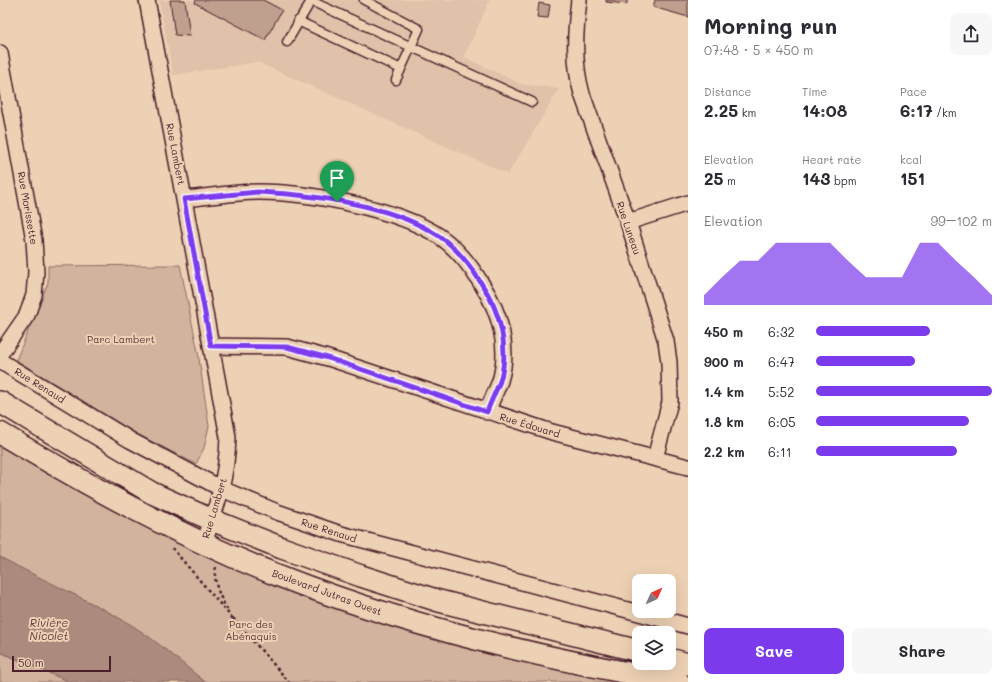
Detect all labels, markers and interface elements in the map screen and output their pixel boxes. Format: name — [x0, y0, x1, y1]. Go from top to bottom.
text: Morning run — [704, 11, 837, 40]
button: share — [950, 13, 992, 55]
text: 07:48 · 5 × 450 m — [704, 41, 813, 58]
text: Distance — [704, 84, 751, 99]
text: Time — [802, 84, 827, 99]
text: Pace — [900, 84, 927, 99]
text: 2.25 — [704, 99, 738, 121]
text: 14:08 — [802, 99, 847, 121]
text: 6:17 — [900, 99, 933, 121]
text: km — [738, 105, 756, 120]
text: /km — [933, 105, 957, 120]
street label: Rue Lambert — [163, 122, 189, 186]
text: Elevation — [704, 152, 753, 167]
text: Heart rate — [802, 152, 861, 167]
text: kcal — [900, 152, 922, 167]
pin — [320, 161, 354, 202]
icon: arrive — [326, 167, 348, 189]
text: 25 — [704, 167, 723, 189]
text: 143 — [802, 167, 831, 189]
text: 151 — [900, 167, 925, 189]
street label: Rue Morissette — [15, 170, 41, 246]
text: m — [723, 173, 736, 188]
text: bpm — [831, 173, 857, 188]
street label: Rue Luneau — [613, 200, 645, 256]
text: Elevation — [704, 212, 762, 229]
text: 99–102 m — [930, 212, 992, 229]
text: 450 m — [704, 323, 743, 340]
text: 6:32 — [768, 323, 795, 340]
park label: Parc Lambert — [87, 332, 155, 346]
text: 900 m — [704, 353, 744, 370]
text: 6:47 — [768, 353, 795, 370]
street label: Rue Renaud — [12, 364, 68, 406]
text: 1.4 km — [704, 383, 744, 400]
text: 5:52 — [768, 383, 794, 400]
street label: Rue Édouard — [498, 409, 562, 441]
text: 1.8 km — [704, 413, 744, 430]
text: 6:05 — [768, 413, 795, 430]
text: 2.2 km — [704, 443, 745, 460]
text: 6:11 — [768, 443, 792, 460]
street label: Rue Lambert — [198, 476, 230, 540]
street label: Rue Renaud — [300, 514, 358, 546]
street label: Boulevard Jutras Ouest — [270, 566, 384, 618]
north arrow — [632, 574, 676, 618]
map controls — [632, 574, 676, 670]
water label: Rivière Nicolet — [30, 615, 69, 643]
park label: Parc des Abénaquis — [225, 617, 277, 643]
button: layers — [632, 626, 676, 670]
button: Save — [704, 628, 844, 674]
button: Share — [852, 628, 992, 674]
scale bar — [12, 654, 111, 673]
text: 50 m — [18, 655, 44, 670]

